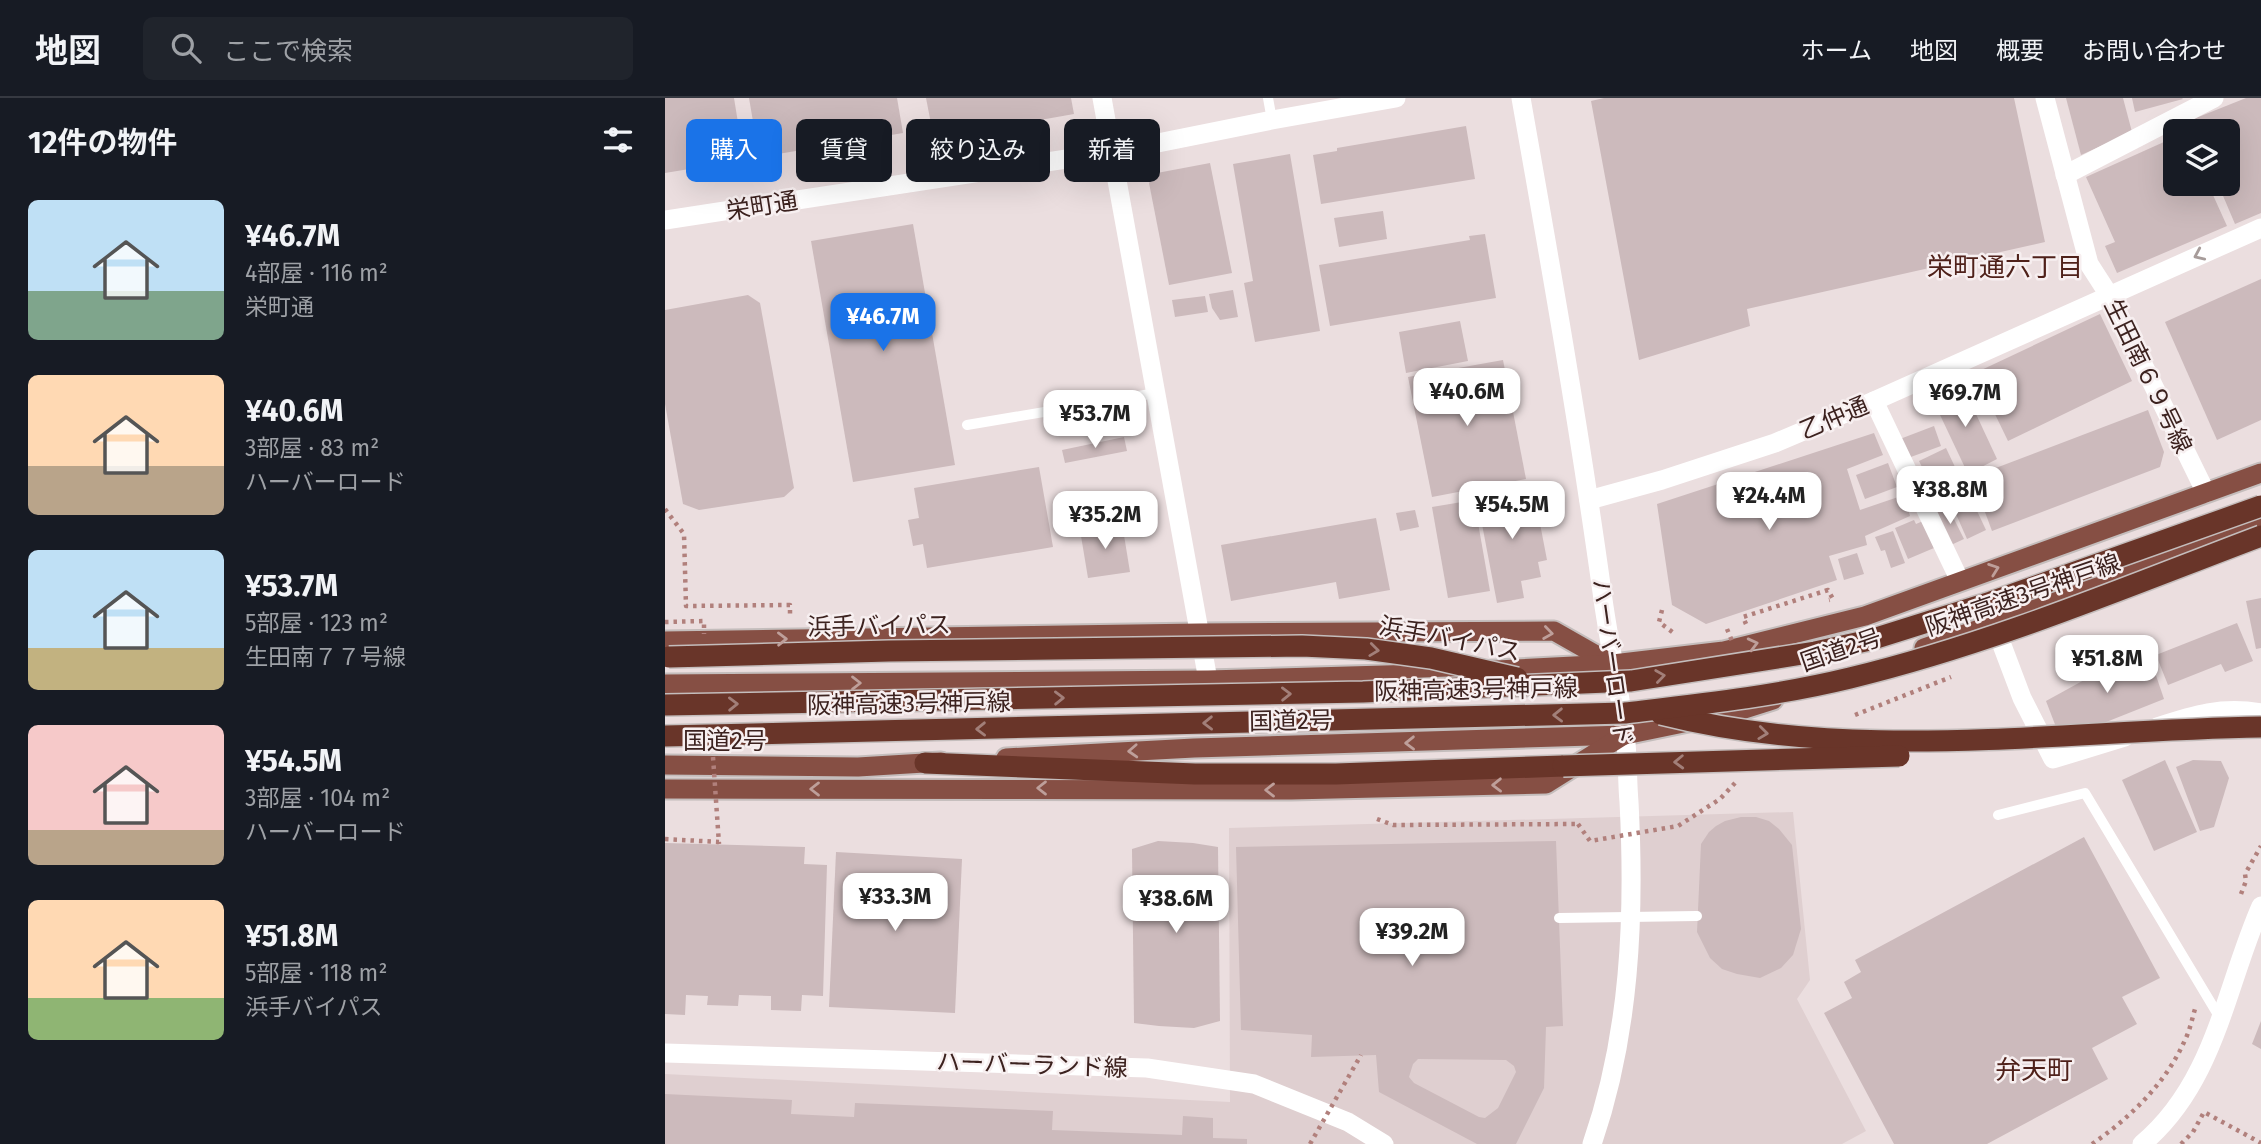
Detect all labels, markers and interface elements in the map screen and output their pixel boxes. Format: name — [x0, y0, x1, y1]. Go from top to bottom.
search box — [143, 17, 633, 80]
icon: search — [167, 29, 205, 67]
text: 地図 — [35, 31, 101, 71]
text: ここで検索 — [223, 36, 353, 67]
text: ホーム — [1801, 37, 1872, 65]
text: 地図 — [1910, 37, 1958, 65]
text: 概要 — [1996, 37, 2044, 65]
text: お問い合わせ — [2082, 37, 2226, 65]
chip: 購入 — [686, 119, 782, 182]
chip: 賃貸 — [796, 119, 892, 182]
chip: 絞り込み — [906, 119, 1050, 182]
chip: 新着 — [1064, 119, 1160, 182]
map controls — [2163, 119, 2240, 196]
button: layers — [2163, 119, 2240, 196]
icon: filters — [599, 121, 637, 159]
text: 12件の物件 — [28, 125, 177, 161]
street label: 栄町通 — [724, 187, 800, 225]
text: ¥46.7M — [245, 218, 340, 254]
icon: home — [84, 228, 168, 312]
one-way arrow — [2193, 247, 2206, 261]
district label: 栄町通六丁目 — [1927, 252, 2083, 283]
text: 4部屋 · 116 m² — [245, 259, 388, 287]
text: 栄町通 — [245, 293, 314, 321]
pin: ¥46.7M — [826, 294, 940, 353]
street label: 生田南６９号線 — [2099, 294, 2197, 458]
text: ¥46.7M — [847, 302, 919, 330]
pin: ¥40.6M — [1410, 368, 1524, 428]
pin: ¥69.7M — [1908, 370, 2022, 429]
text: ¥40.6M — [1429, 377, 1505, 405]
text: ¥69.7M — [1929, 378, 2001, 406]
pin: ¥53.7M — [1038, 390, 1152, 450]
street label: 乙仲通 — [1795, 391, 1873, 445]
text: ¥40.6M — [245, 393, 343, 429]
text: ¥53.7M — [1059, 399, 1131, 427]
icon: home — [84, 403, 168, 487]
text: 3部屋 · 83 m² — [245, 434, 379, 462]
pin: ¥38.8M — [1893, 466, 2007, 526]
text: ハーバーロード — [245, 468, 406, 496]
pin: ¥24.4M — [1712, 472, 1826, 532]
text: ¥38.8M — [1912, 475, 1988, 503]
text: ¥24.4M — [1732, 481, 1806, 509]
pin: ¥54.5M — [1455, 482, 1569, 541]
text: ¥54.5M — [1475, 490, 1549, 518]
pin: ¥35.2M — [1048, 491, 1162, 551]
text: ¥35.2M — [1069, 500, 1141, 528]
street label: 阪神高速3号神戸線 — [1922, 549, 2124, 641]
one-way arrow — [1987, 563, 1999, 577]
text: ¥53.7M — [245, 568, 338, 604]
street label: ハーバーロード — [1586, 577, 1638, 747]
icon: home — [84, 578, 168, 662]
text: 5部屋 · 123 m² — [245, 609, 388, 637]
street label: 浜手バイパス — [807, 611, 951, 641]
street label: 浜手バイパス — [1377, 612, 1523, 666]
street label: 国道2号 — [1797, 623, 1885, 677]
one-way arrow — [1542, 625, 1554, 640]
one-way arrow — [777, 631, 788, 647]
pin: ¥51.8M — [2050, 636, 2164, 695]
one-way arrow — [1747, 638, 1759, 652]
text: 生田南７７号線 — [245, 643, 406, 671]
one-way arrow — [1368, 643, 1379, 658]
text: ¥51.8M — [2071, 644, 2143, 672]
one-way arrow — [1654, 669, 1666, 684]
street label: 阪神高速3号神戸線 — [1374, 674, 1578, 706]
one-way arrow — [851, 675, 861, 691]
one-way arrow — [1281, 686, 1292, 701]
street label: 阪神高速3号神戸線 — [807, 688, 1011, 720]
one-way arrow — [1054, 690, 1064, 706]
one-way arrow — [728, 696, 739, 712]
street label: 国道2号 — [1249, 706, 1333, 736]
one-way arrow — [1553, 707, 1564, 722]
one-way arrow — [1203, 715, 1213, 731]
one-way arrow — [975, 721, 986, 736]
one-way arrow — [1758, 726, 1769, 741]
street label: 国道2号 — [683, 727, 767, 755]
one-way arrow — [1404, 735, 1415, 750]
text: ¥54.5M — [245, 743, 342, 779]
one-way arrow — [1128, 744, 1139, 759]
icon: home — [84, 753, 168, 837]
one-way arrow — [1673, 755, 1684, 770]
one-way arrow — [1491, 777, 1502, 793]
one-way arrow — [809, 781, 819, 797]
one-way arrow — [1036, 781, 1047, 796]
one-way arrow — [1264, 782, 1274, 798]
text: 3部屋 · 104 m² — [245, 784, 390, 812]
text: ハーバーロード — [245, 818, 406, 846]
pin: ¥33.3M — [838, 874, 952, 933]
pin: ¥38.6M — [1119, 876, 1233, 935]
text: ¥33.3M — [859, 882, 931, 910]
text: ¥38.6M — [1139, 884, 1213, 912]
pin: ¥39.2M — [1355, 908, 1469, 968]
text: ¥39.2M — [1376, 917, 1448, 945]
text: ¥51.8M — [245, 918, 338, 954]
icon: home — [84, 928, 168, 1012]
text: 5部屋 · 118 m² — [245, 959, 387, 987]
text: 浜手バイパス — [245, 993, 383, 1021]
street label: ハーバーランド線 — [936, 1048, 1128, 1082]
district label: 弁天町 — [1995, 1055, 2073, 1086]

